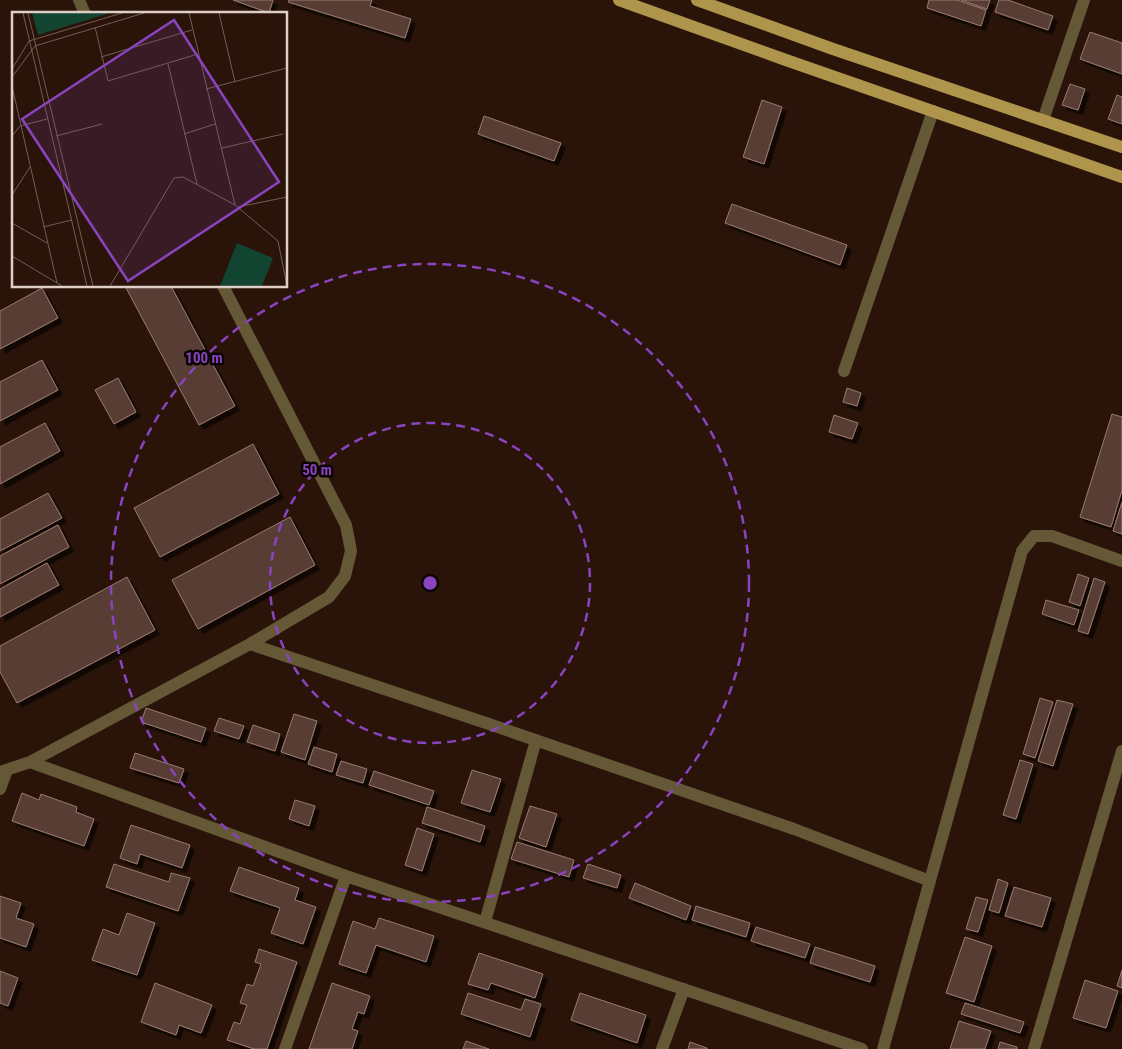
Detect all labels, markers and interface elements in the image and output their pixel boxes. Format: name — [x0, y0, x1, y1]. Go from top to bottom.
inset map — [12, 12, 288, 288]
text: 100 m — [185, 349, 223, 367]
text: 50 m — [302, 461, 332, 479]
centre of rings — [421, 574, 439, 592]

